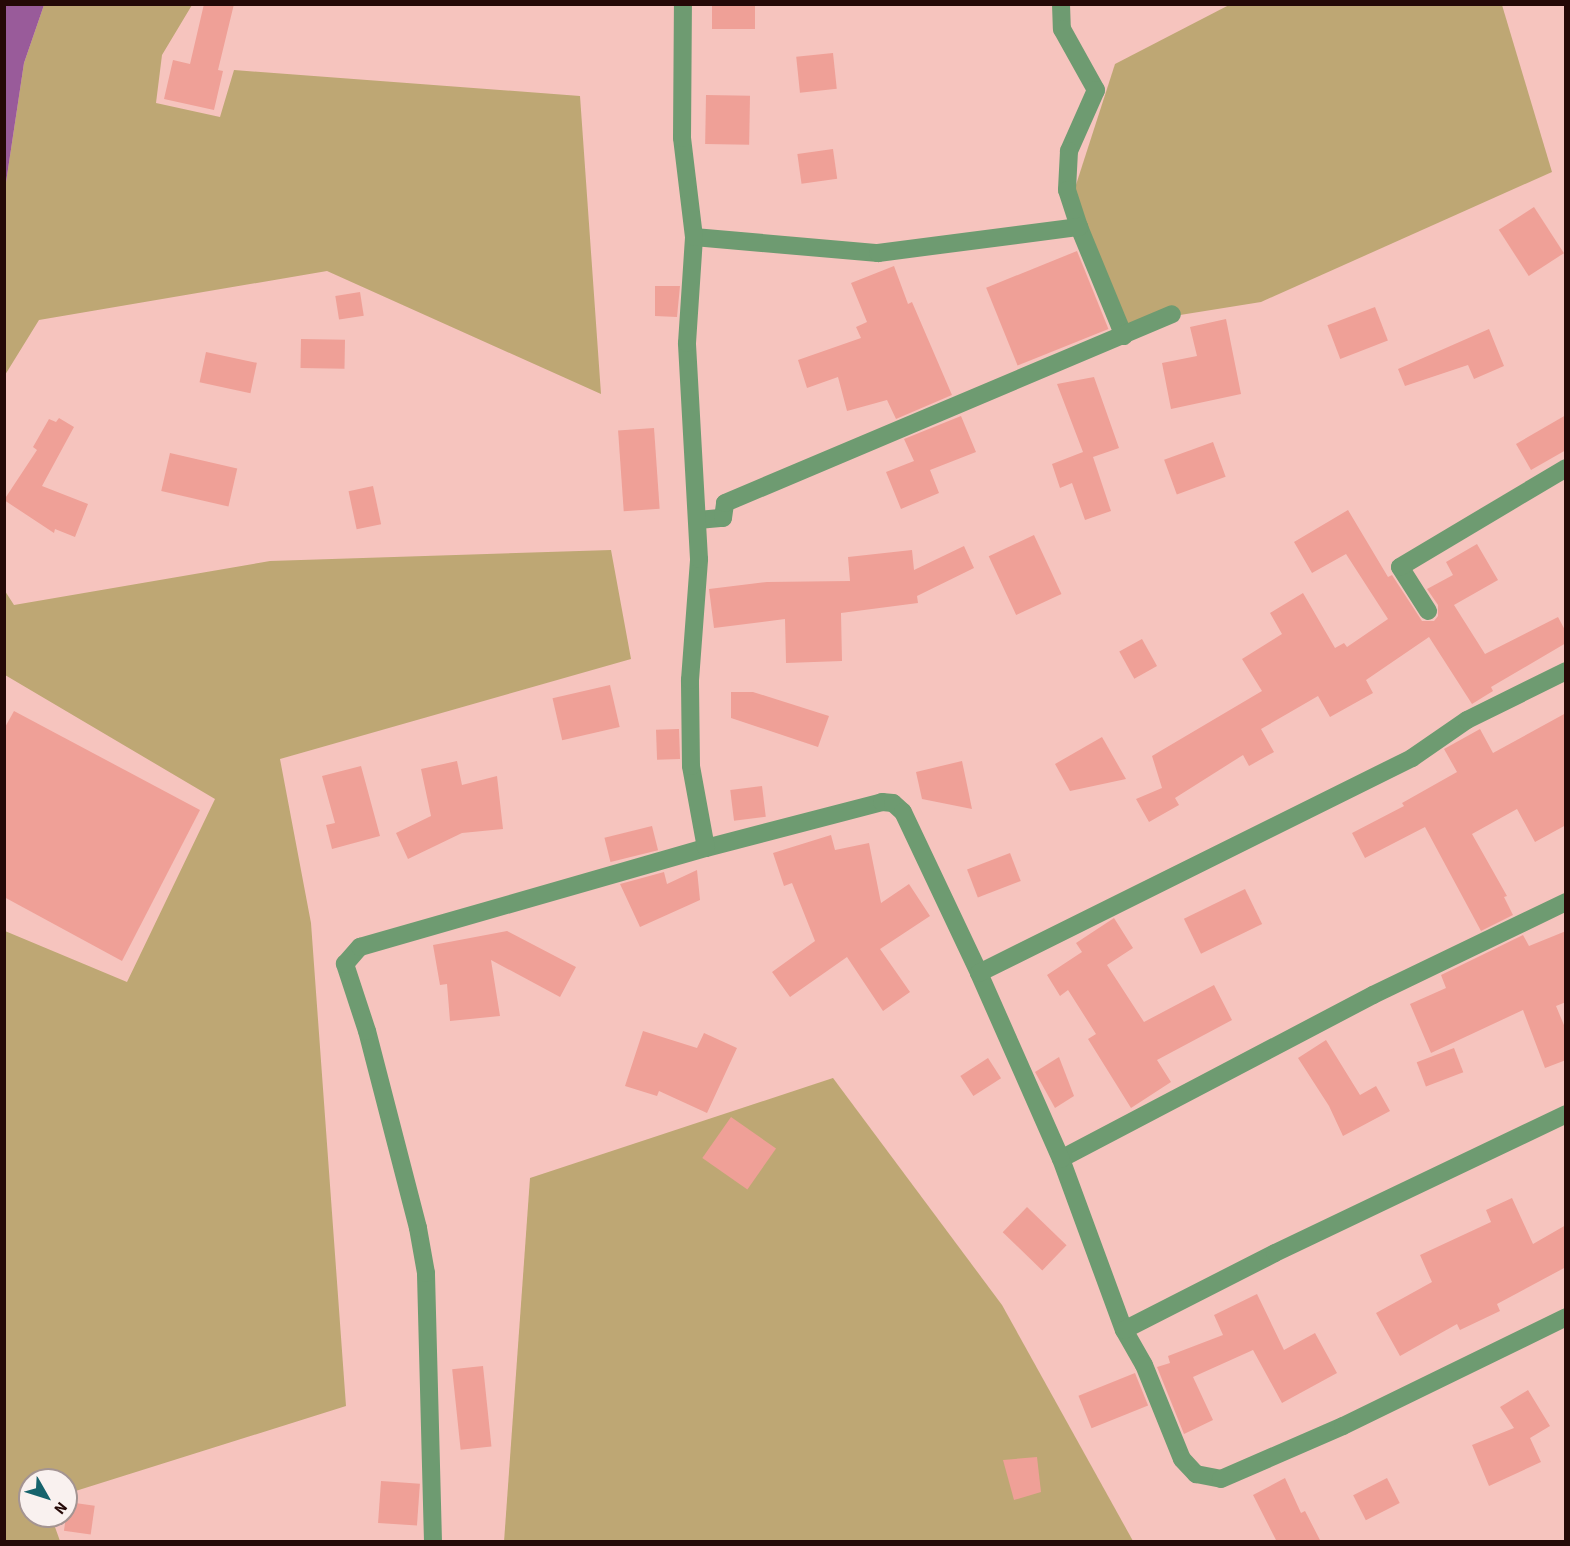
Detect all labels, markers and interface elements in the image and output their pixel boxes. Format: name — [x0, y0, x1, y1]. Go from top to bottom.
north arrow — [18, 1468, 78, 1528]
text: N — [49, 1497, 72, 1519]

